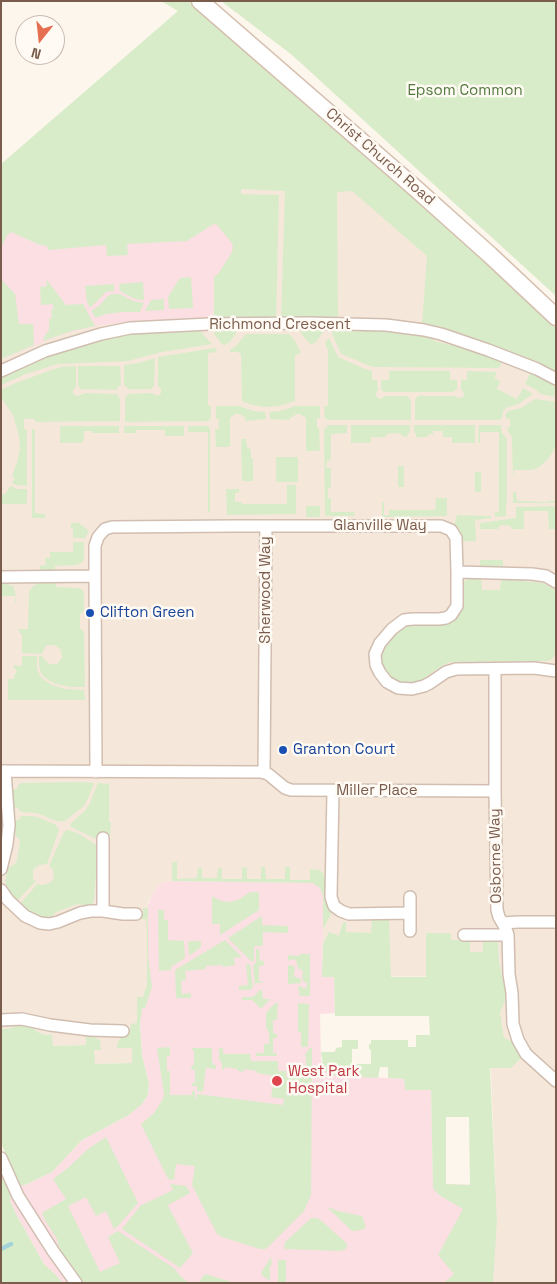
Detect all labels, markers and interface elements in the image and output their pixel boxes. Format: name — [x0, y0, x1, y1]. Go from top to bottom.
north arrow — [15, 15, 65, 65]
text: N — [29, 44, 43, 63]
park label: Epsom Common — [407, 82, 523, 100]
street label: Christ Church Road — [322, 105, 438, 209]
street label: Richmond Crescent — [209, 316, 351, 334]
street label: Glanville Way — [333, 517, 427, 535]
street label: Sherwood Way — [257, 536, 275, 644]
place label: Clifton Green — [100, 604, 195, 622]
marker: Clifton Green — [84, 607, 96, 619]
place label: Granton Court — [293, 741, 395, 759]
marker: Granton Court — [277, 744, 289, 756]
street label: Miller Place — [336, 782, 418, 800]
street label: Osborne Way — [486, 808, 506, 904]
place label: West Park Hospital — [288, 1063, 359, 1098]
marker: West Park Hospital — [270, 1074, 284, 1088]

